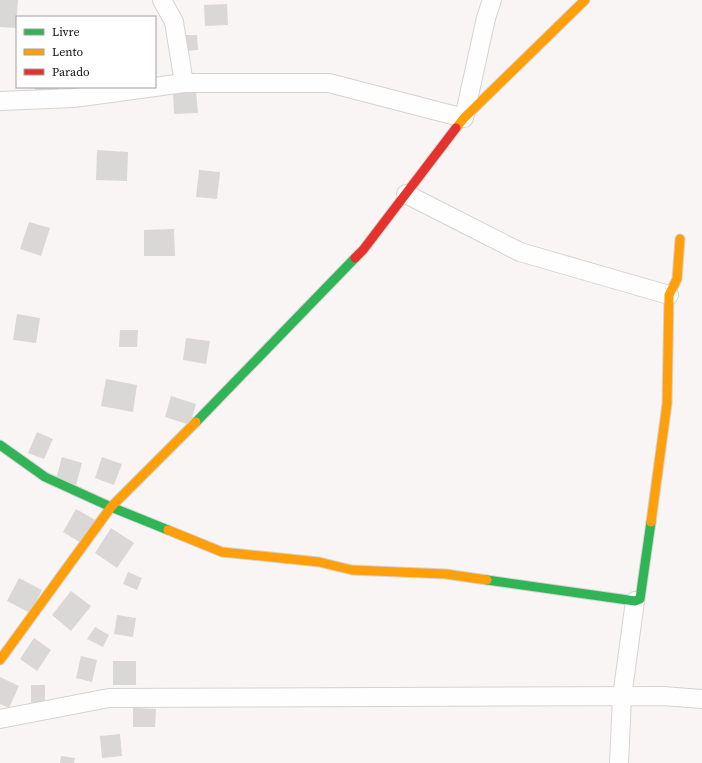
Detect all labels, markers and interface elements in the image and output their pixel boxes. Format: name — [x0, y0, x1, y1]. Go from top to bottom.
legend — [16, 16, 156, 88]
text: Livre — [52, 24, 80, 40]
text: Lento — [52, 44, 83, 60]
text: Parado — [52, 64, 90, 80]

